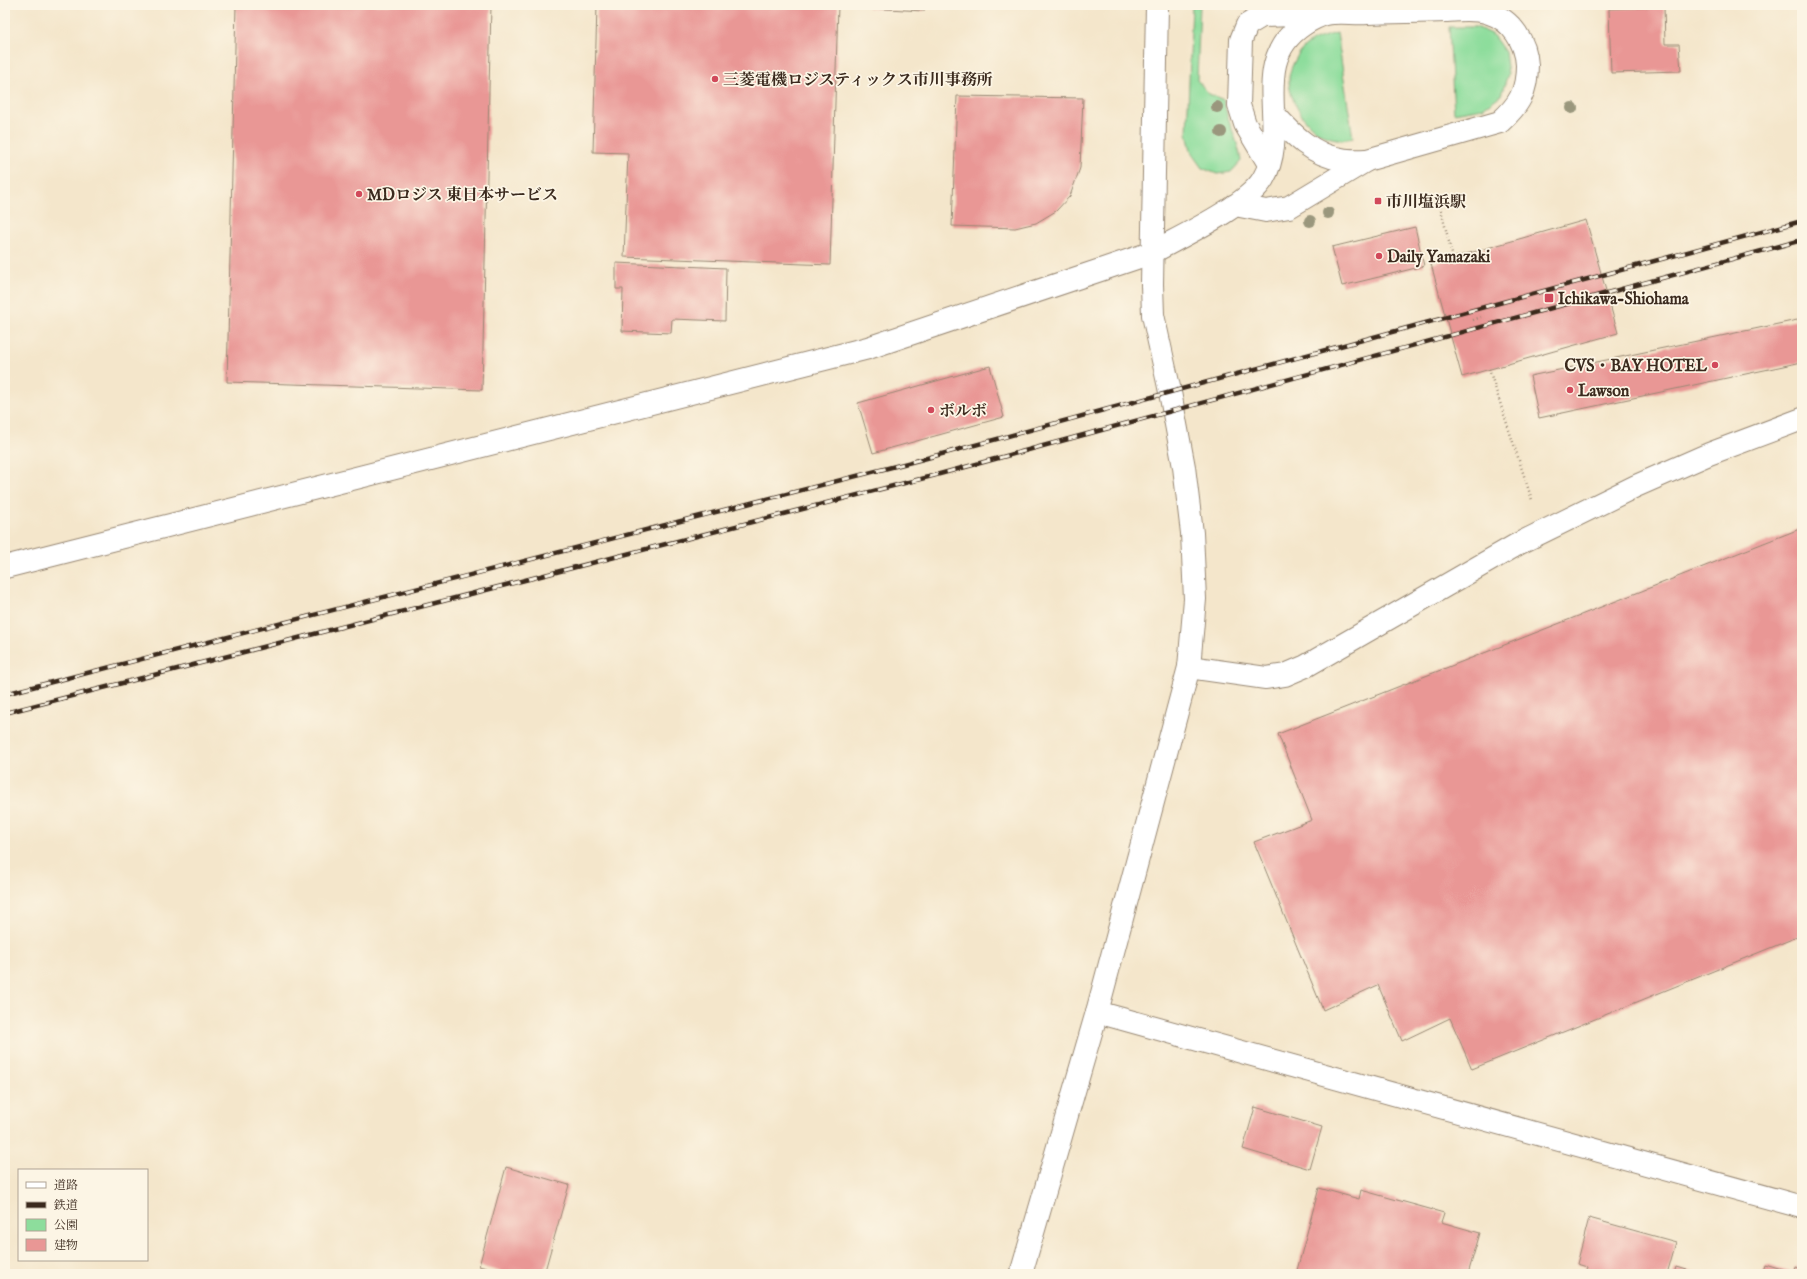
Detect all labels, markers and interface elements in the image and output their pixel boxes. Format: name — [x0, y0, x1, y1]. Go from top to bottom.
place label: 三菱電機ロジスティックス市川事務所 — [723, 71, 993, 91]
marker: 三菱電機ロジスティックス市川事務所 — [710, 74, 720, 84]
place label: MDロジス 東日本サービス — [367, 186, 558, 206]
marker: MDロジス 東日本サービス — [354, 189, 364, 199]
place label: 市川塩浜駅 — [1386, 193, 1466, 213]
marker: 市川塩浜駅 — [1373, 196, 1383, 206]
place label: Daily Yamazaki — [1387, 248, 1491, 268]
marker: Daily Yamazaki — [1374, 251, 1384, 261]
place label: Ichikawa-Shiohama — [1558, 290, 1690, 310]
marker: Ichikawa-Shiohama — [1543, 292, 1555, 304]
place label: CVS・BAY HOTEL — [1564, 357, 1708, 377]
marker: CVS・BAY HOTEL — [1710, 360, 1720, 370]
place label: Lawson — [1578, 382, 1630, 402]
marker: Lawson — [1565, 385, 1575, 395]
place label: ボルボ — [939, 402, 987, 422]
marker: ボルボ — [926, 405, 936, 415]
legend — [18, 1169, 148, 1261]
text: 道路 — [54, 1178, 78, 1193]
text: 鉄道 — [53, 1198, 78, 1213]
text: 公園 — [54, 1218, 78, 1233]
text: 建物 — [54, 1238, 78, 1253]

